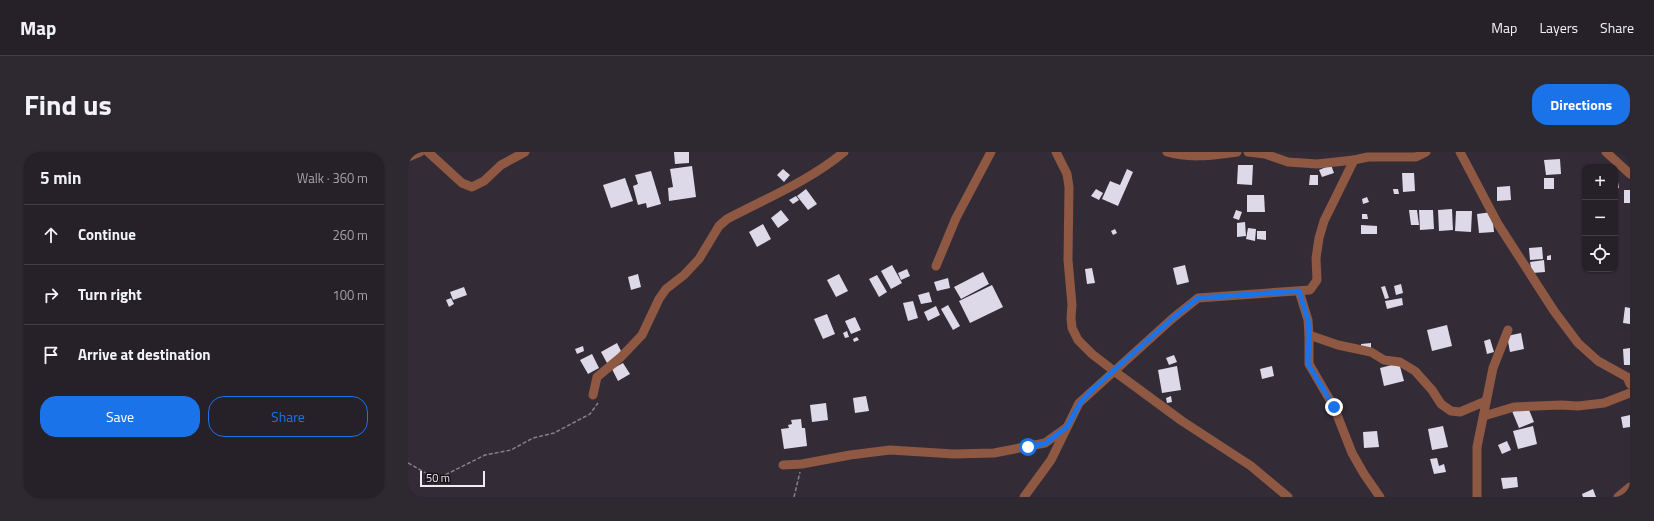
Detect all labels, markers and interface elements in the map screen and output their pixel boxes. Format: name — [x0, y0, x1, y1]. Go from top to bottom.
text: Map — [20, 13, 56, 42]
text: Map — [1491, 17, 1517, 38]
text: Layers — [1539, 17, 1578, 38]
text: Share — [1600, 17, 1634, 38]
text: Find us — [24, 83, 112, 126]
button: Directions — [1532, 84, 1630, 125]
map controls — [1582, 164, 1618, 272]
button: + — [1582, 164, 1618, 200]
text: 5 min — [40, 165, 81, 191]
text: Walk · 360 m — [297, 168, 368, 188]
button: − — [1582, 200, 1618, 236]
text: Continue — [78, 223, 136, 246]
icon: ahead — [40, 224, 62, 246]
text: 260 m — [332, 225, 368, 245]
button: locate — [1582, 236, 1618, 272]
text: Turn right — [78, 283, 142, 306]
icon: right — [40, 284, 62, 306]
text: 100 m — [332, 285, 368, 305]
text: Arrive at destination — [78, 343, 211, 366]
icon: arrive — [40, 344, 62, 366]
button: Save — [40, 396, 200, 437]
button: Share — [208, 396, 368, 437]
route end — [1325, 398, 1343, 416]
route start — [1019, 438, 1037, 456]
scale bar — [420, 469, 485, 488]
text: 50 m — [426, 470, 450, 486]

